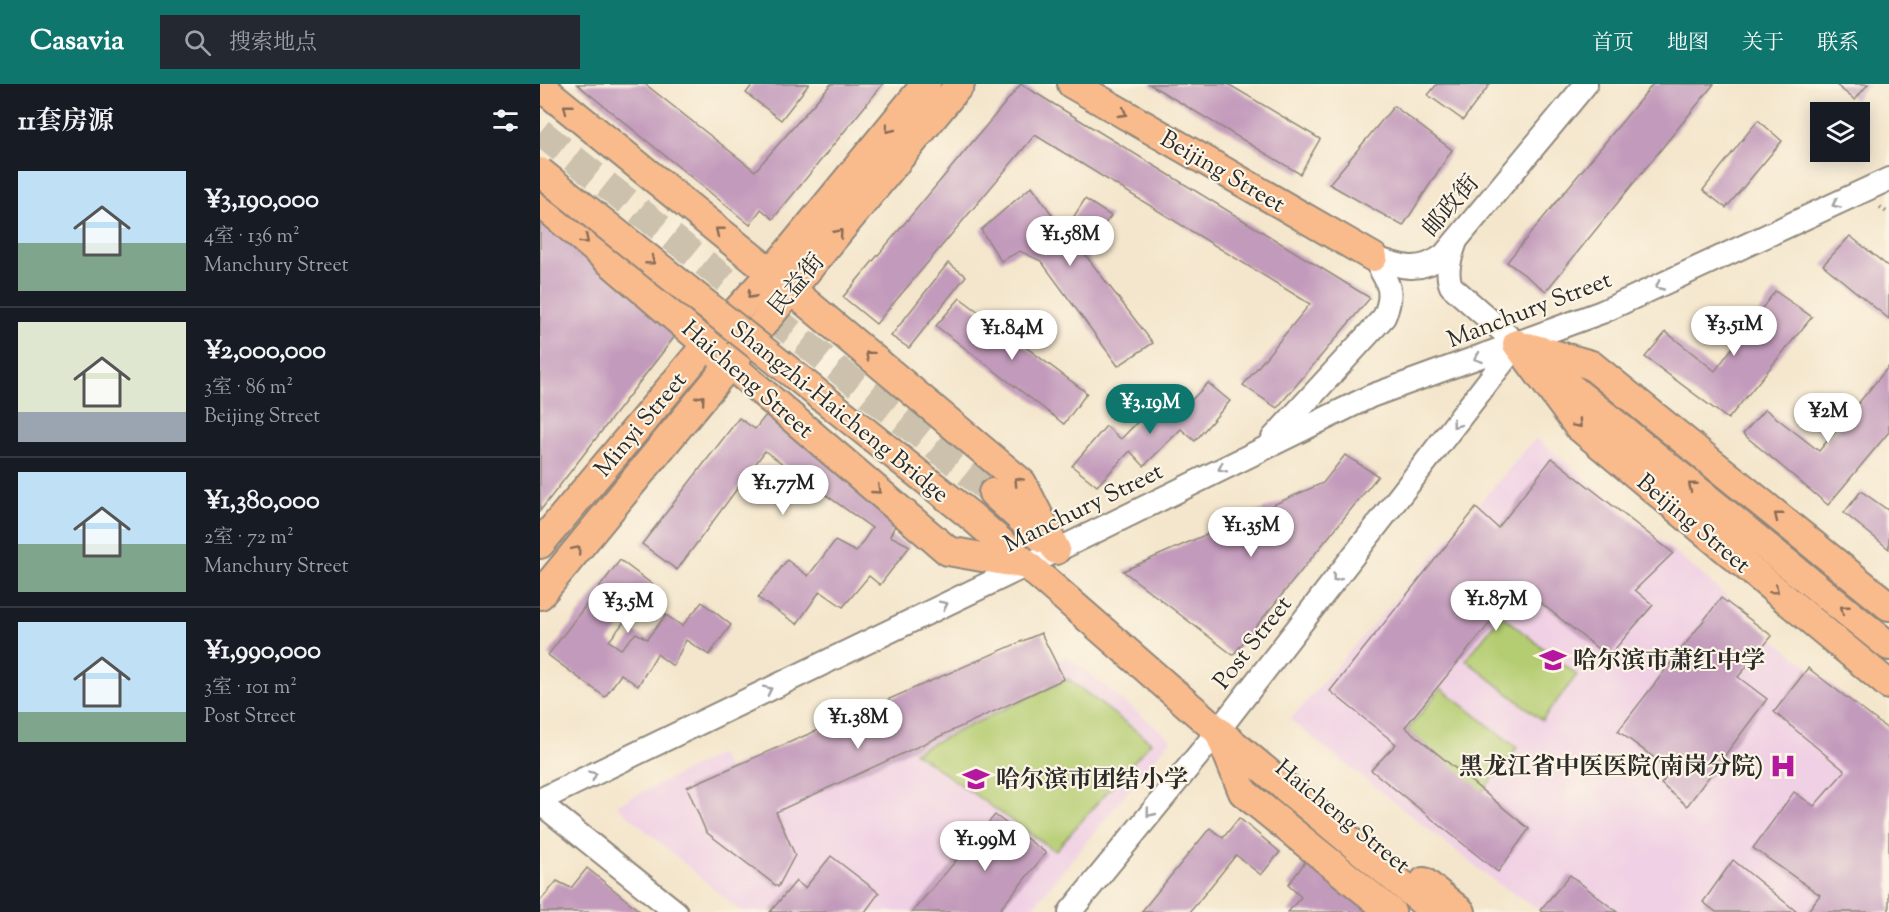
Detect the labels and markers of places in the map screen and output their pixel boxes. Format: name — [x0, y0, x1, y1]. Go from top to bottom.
pin: ¥1.58M — [1021, 216, 1119, 267]
pin: ¥3.51M — [1685, 306, 1783, 357]
pin: ¥1.84M — [963, 310, 1061, 361]
pin: ¥3.19M — [1101, 384, 1199, 435]
pin: ¥2M — [1799, 393, 1857, 444]
pin: ¥1.77M — [734, 465, 832, 516]
pin: ¥1.35M — [1202, 507, 1300, 558]
pin: ¥1.87M — [1447, 581, 1545, 632]
pin: ¥3.5M — [586, 583, 670, 634]
school or university icon: 哈尔滨市萧红中学 — [1538, 645, 1568, 675]
place label: 哈尔滨市萧红中学 — [1573, 645, 1765, 679]
pin: ¥1.38M — [809, 699, 907, 750]
place label: 黑龙江省中医医院(南岗分院) — [1459, 751, 1763, 785]
hospital icon: 黑龙江省中医医院(南岗分院) — [1768, 751, 1798, 781]
school or university icon: 哈尔滨市团结小学 — [961, 764, 991, 794]
place label: 哈尔滨市团结小学 — [996, 764, 1188, 798]
pin: ¥1.99M — [936, 821, 1034, 872]

